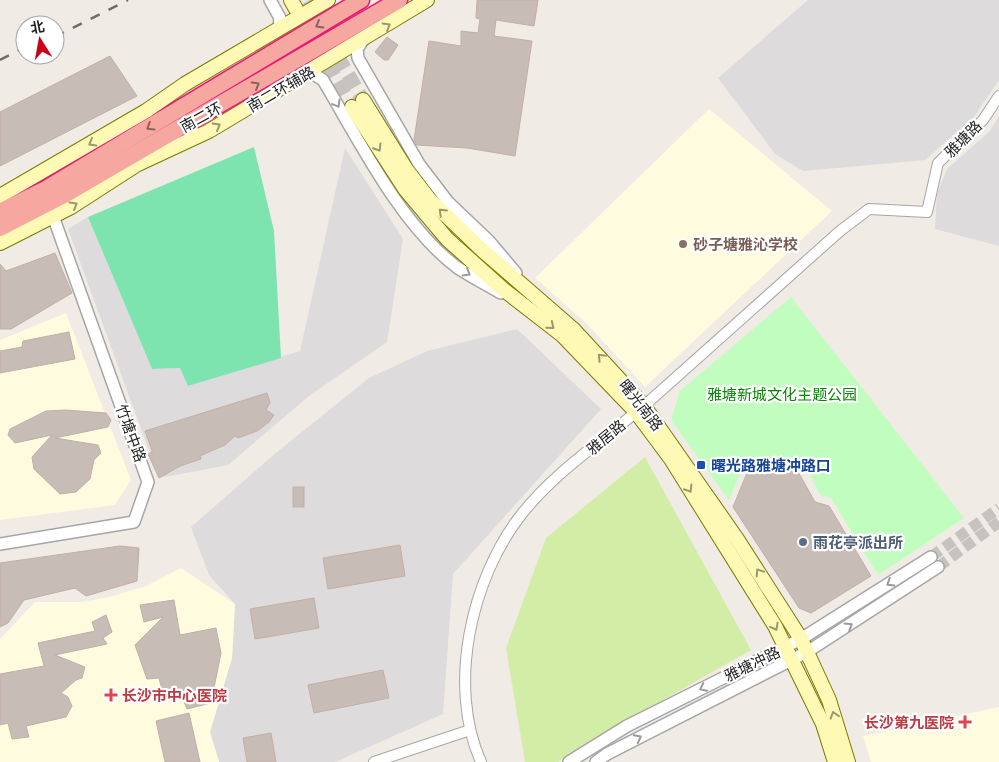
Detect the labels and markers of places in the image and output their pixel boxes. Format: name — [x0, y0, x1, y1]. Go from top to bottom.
place label: 砂子塘雅沁学校 — [693, 235, 798, 254]
marker: 砂子塘雅沁学校 — [677, 238, 689, 250]
place label: 曙光路雅塘冲路口 — [711, 456, 831, 475]
marker: 曙光路雅塘冲路口 — [695, 459, 707, 471]
place label: 雨花亭派出所 — [813, 533, 903, 552]
marker: 雨花亭派出所 — [797, 536, 809, 548]
place label: 长沙市中心医院 — [122, 686, 227, 705]
marker: 长沙市中心医院 — [104, 688, 118, 702]
place label: 长沙第九医院 — [864, 713, 954, 732]
marker: 长沙第九医院 — [958, 715, 972, 729]

